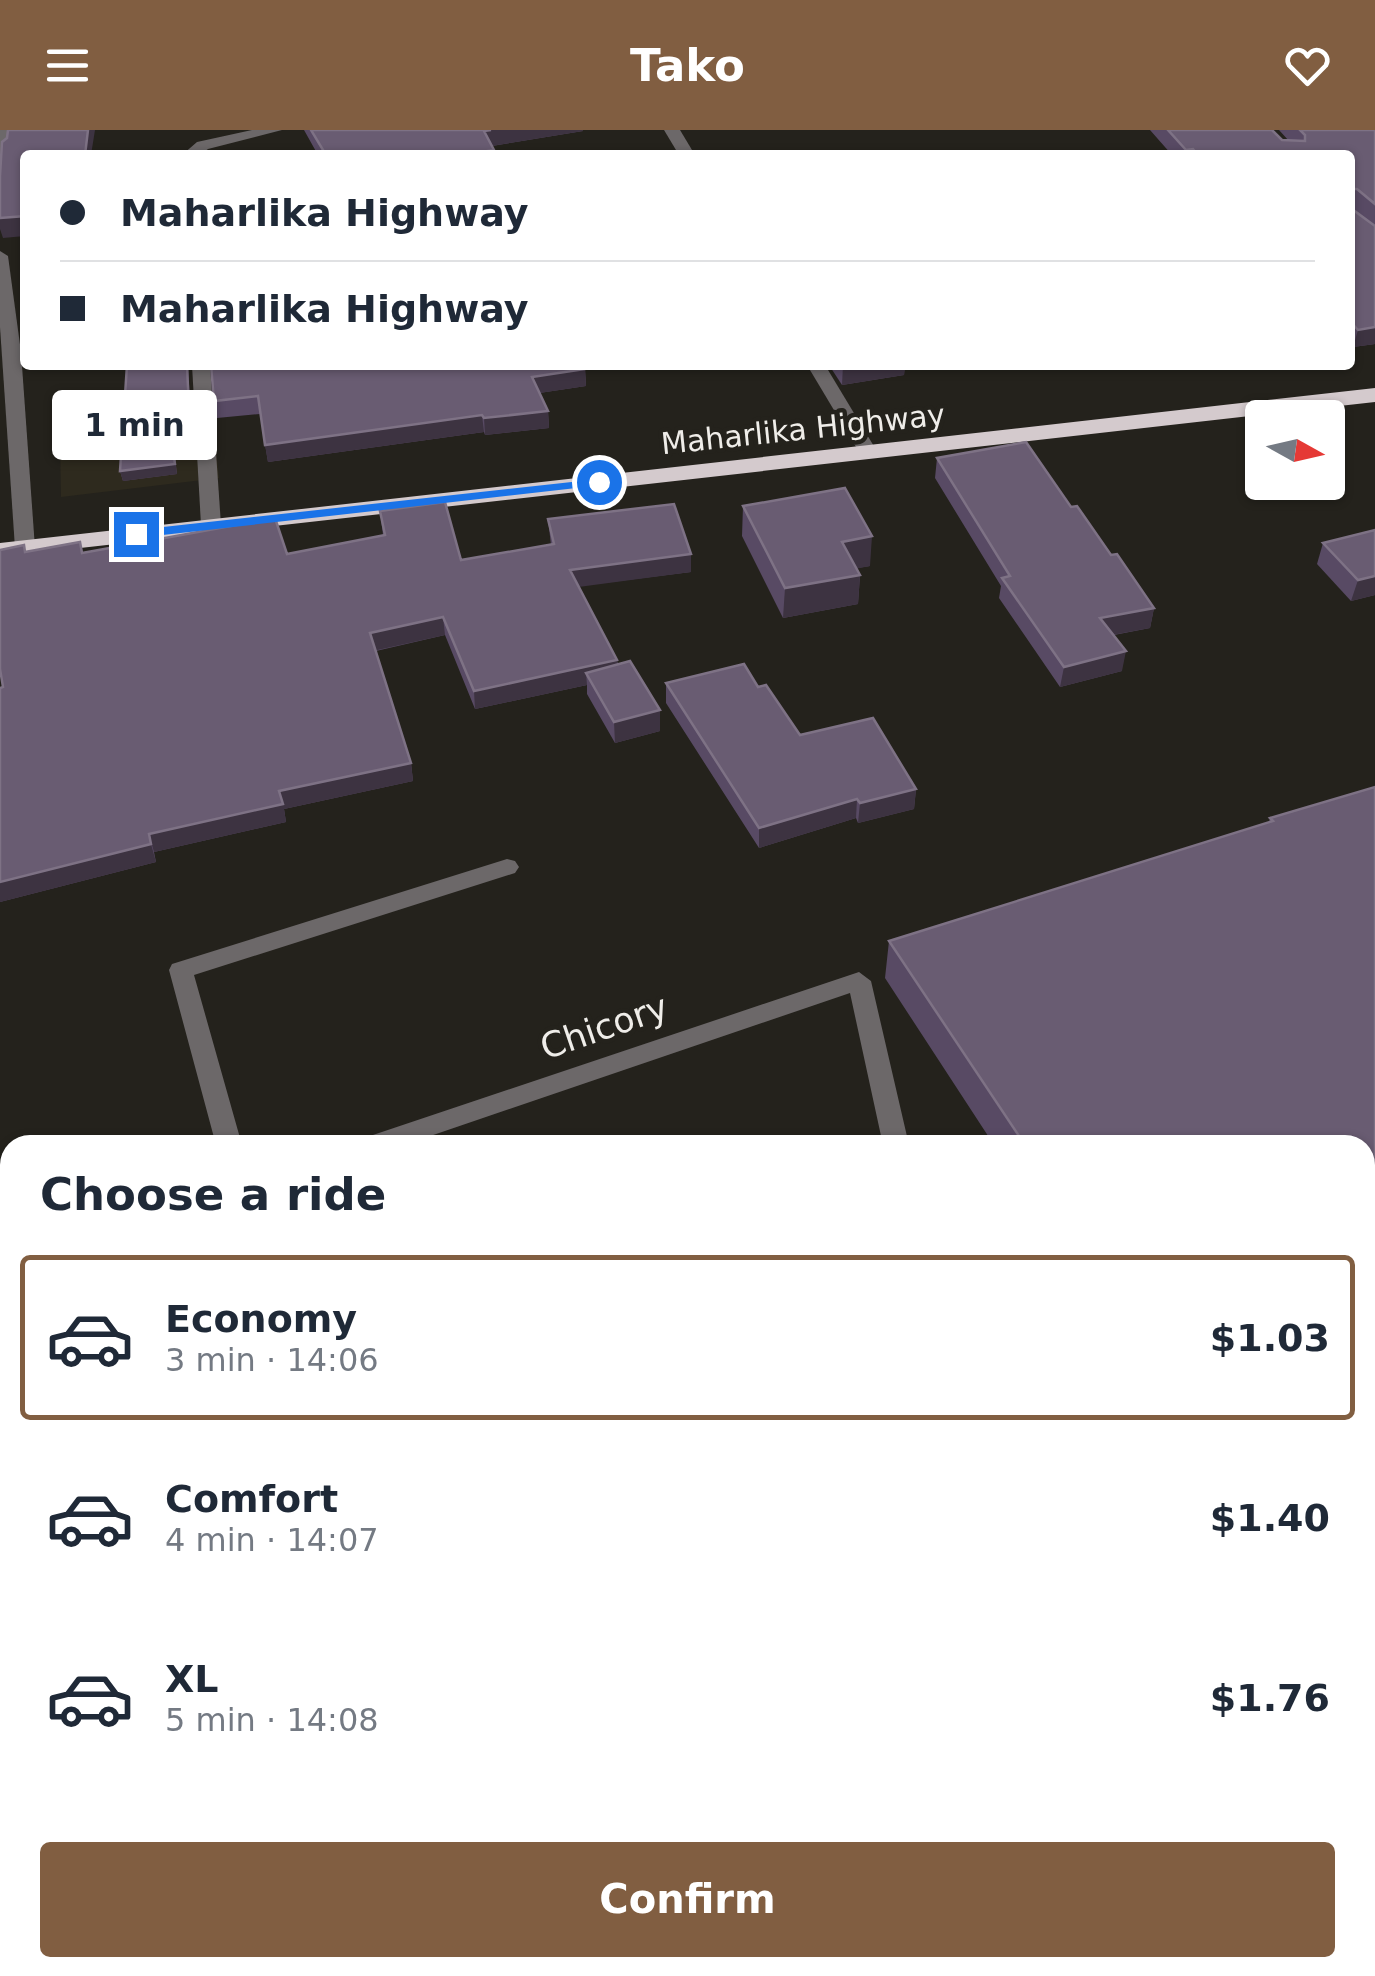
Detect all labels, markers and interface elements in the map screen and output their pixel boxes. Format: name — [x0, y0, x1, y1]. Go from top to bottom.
icon: menu — [40, 38, 95, 93]
icon: heart — [1280, 38, 1335, 93]
text: Tako — [630, 39, 745, 92]
text: Maharlika Highway — [120, 191, 529, 235]
text: Maharlika Highway — [120, 287, 529, 331]
callout: 1 min — [54, 389, 218, 459]
street label: Maharlika Highway — [659, 397, 947, 461]
north arrow — [1245, 400, 1345, 500]
map controls — [1245, 400, 1345, 500]
text: 1 min — [84, 406, 185, 444]
route start — [577, 460, 622, 505]
route end — [114, 512, 159, 557]
street label: Chicory — [535, 987, 673, 1067]
text: Choose a ride — [40, 1168, 386, 1221]
icon: car — [45, 1293, 135, 1383]
text: Economy — [165, 1297, 357, 1341]
text: $1.03 — [1210, 1316, 1330, 1360]
text: 3 min · 14:06 — [165, 1341, 379, 1379]
icon: car — [45, 1473, 135, 1563]
text: Comfort — [165, 1477, 338, 1521]
text: $1.40 — [1210, 1496, 1330, 1540]
text: 4 min · 14:07 — [165, 1521, 379, 1559]
icon: car — [45, 1653, 135, 1743]
text: XL — [165, 1657, 219, 1701]
text: $1.76 — [1210, 1676, 1330, 1720]
text: 5 min · 14:08 — [165, 1701, 379, 1739]
button: Confirm — [40, 1842, 1335, 1957]

